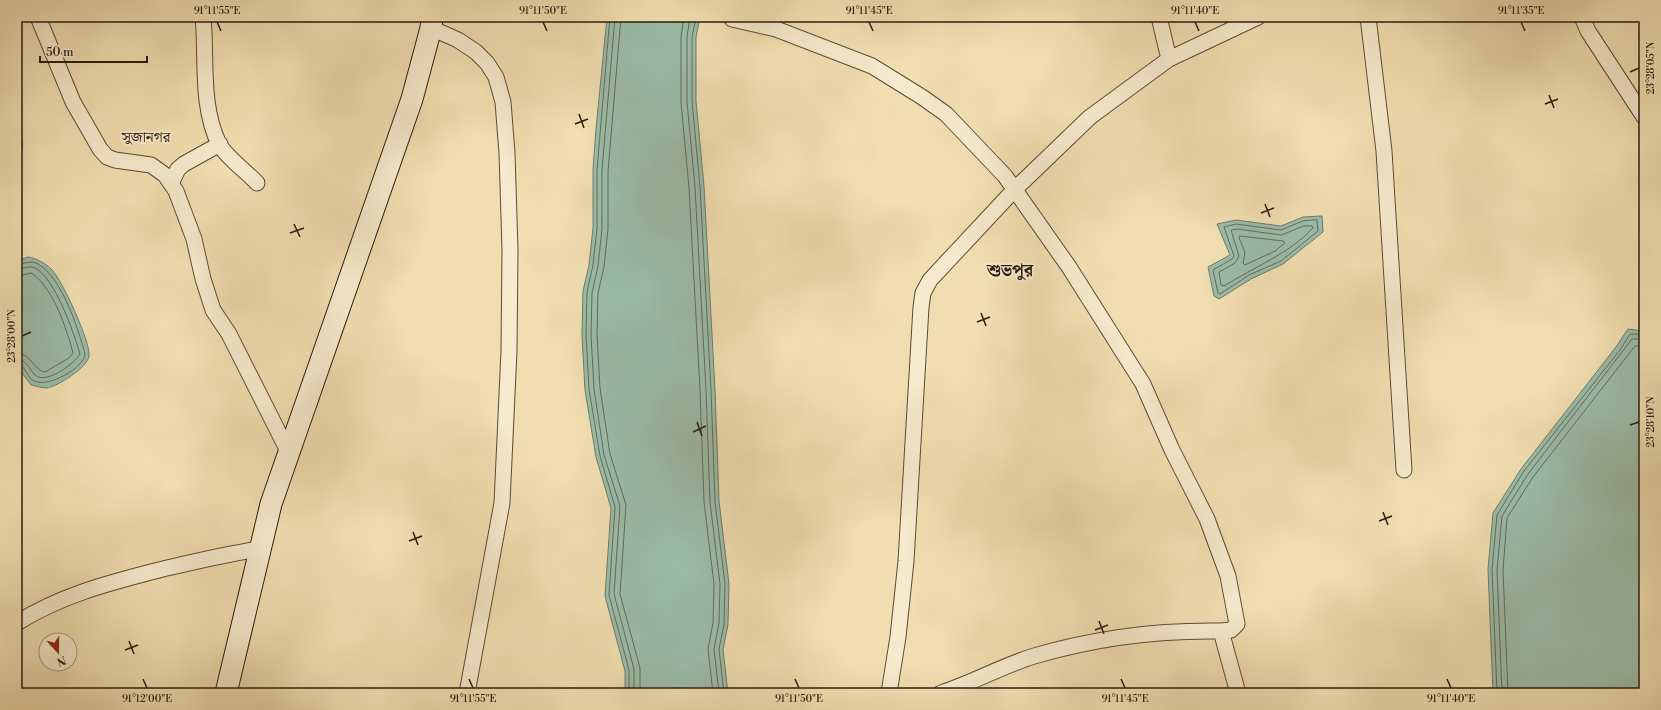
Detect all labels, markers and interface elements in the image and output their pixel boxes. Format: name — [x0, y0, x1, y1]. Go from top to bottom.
text: 91°11'55"E — [194, 5, 240, 17]
text: 91°11'50"E — [519, 5, 567, 17]
text: 91°11'45"E — [845, 5, 893, 17]
text: 91°11'40"E — [1171, 5, 1219, 17]
text: 91°11'35"E — [1498, 5, 1544, 17]
scale bar — [40, 38, 147, 64]
text: 23°28'05"N — [1645, 41, 1657, 94]
text: 50 m — [46, 45, 74, 60]
district label: সুজানগর — [121, 128, 172, 147]
district label: শুভপুর — [986, 260, 1034, 282]
text: 23°28'00"N — [6, 309, 18, 363]
text: 23°28'10"N — [1645, 396, 1657, 447]
north arrow — [38, 632, 78, 672]
text: N — [54, 652, 68, 669]
text: 91°12'00"E — [122, 693, 172, 705]
text: 91°11'55"E — [450, 693, 496, 705]
text: 91°11'50"E — [775, 693, 823, 705]
text: 91°11'45"E — [1101, 693, 1149, 705]
text: 91°11'40"E — [1427, 693, 1475, 705]

